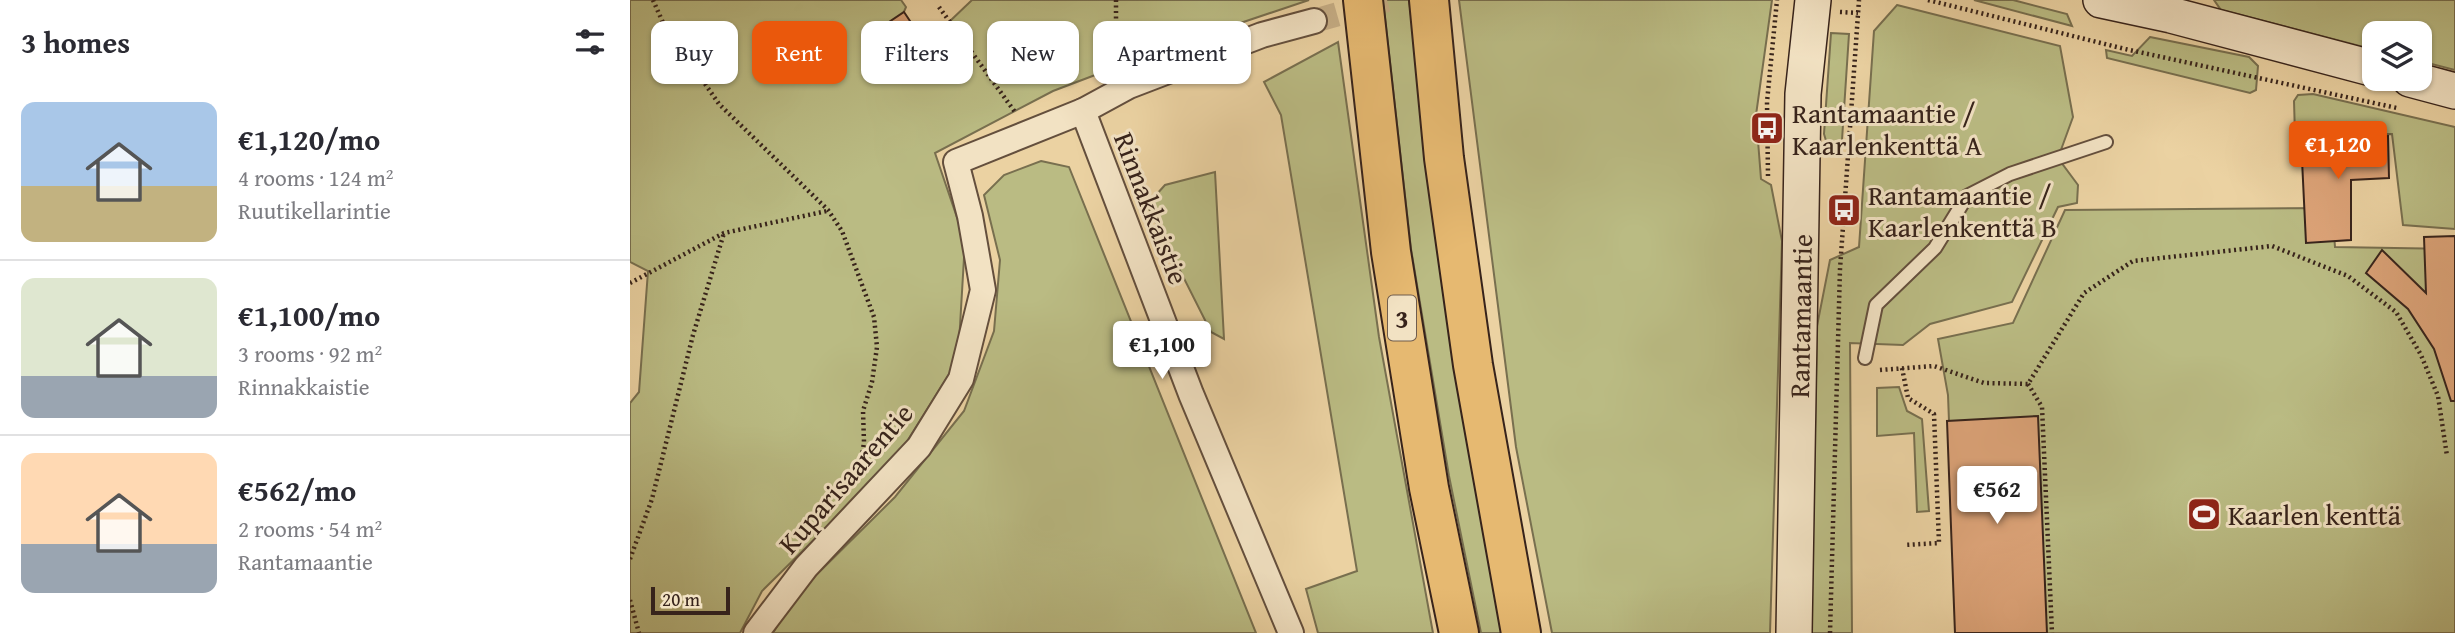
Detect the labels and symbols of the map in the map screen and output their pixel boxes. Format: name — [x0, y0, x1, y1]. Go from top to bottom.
place label: Rantamaantie / Kaarlenkenttä A — [1792, 92, 1982, 165]
bus stop icon: Rantamaantie / Kaarlenkenttä A — [1748, 109, 1786, 147]
pin: €1,120 — [2281, 122, 2395, 181]
street label: Rinnakkaistie — [1104, 126, 1200, 290]
place label: Rantamaantie / Kaarlenkenttä B — [1868, 174, 2057, 247]
bus stop icon: Rantamaantie / Kaarlenkenttä B — [1825, 191, 1863, 229]
street label: Rantamaantie — [1778, 234, 1822, 398]
road number: 3 — [1388, 296, 1416, 340]
pin: €1,100 — [1105, 322, 1219, 381]
street label: Kuparisaarentie — [768, 394, 922, 562]
pin: €562 — [1956, 466, 2038, 526]
place label: Kaarlen kenttä — [2228, 494, 2402, 535]
sports icon: Kaarlen kenttä — [2185, 495, 2223, 533]
scale bar — [651, 584, 730, 616]

